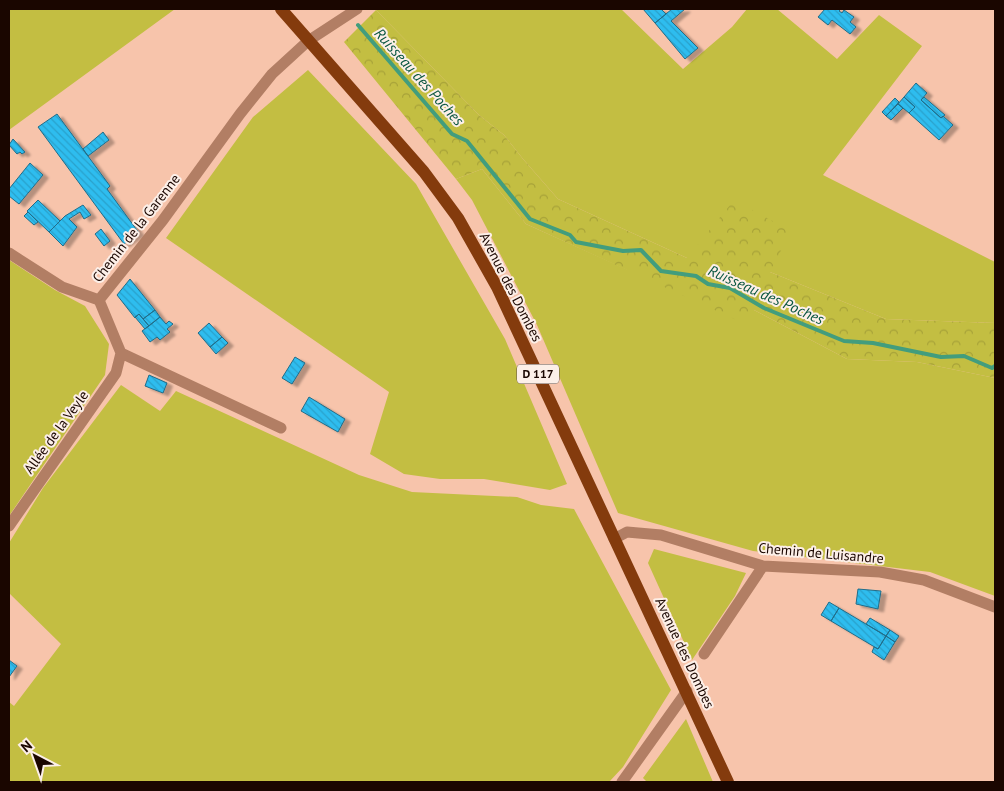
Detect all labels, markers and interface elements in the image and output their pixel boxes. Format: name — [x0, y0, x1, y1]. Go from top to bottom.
water label: Ruisseau des Poches — [371, 24, 468, 129]
street label: Chemin de la Garenne — [88, 170, 184, 286]
street label: Avenue des Dombes — [476, 229, 546, 345]
water label: Ruisseau des Poches — [705, 260, 827, 329]
road number: D 117 — [517, 364, 559, 384]
street label: Allée de la Veyle — [20, 387, 92, 477]
street label: Chemin de Luisandre — [758, 539, 884, 567]
street label: Avenue des Dombes — [651, 595, 719, 711]
north arrow — [10, 731, 60, 781]
text: N — [17, 736, 36, 756]

